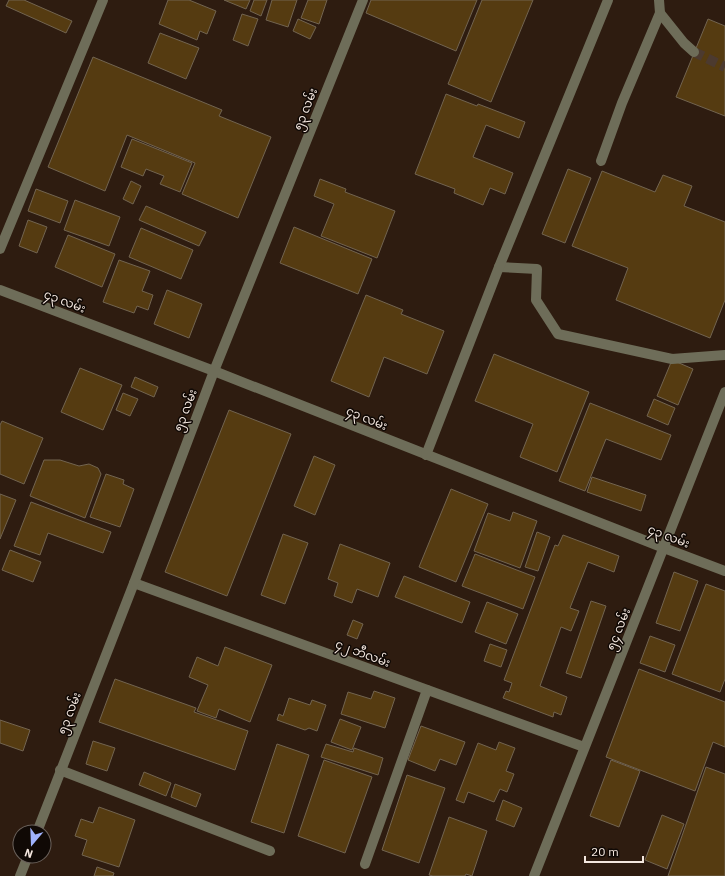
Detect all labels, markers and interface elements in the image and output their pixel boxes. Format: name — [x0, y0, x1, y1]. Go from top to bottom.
street label: ၅၃ လမ်း — [289, 85, 323, 133]
street label: ၄၃ လမ်း — [41, 285, 88, 319]
street label: ၅၃ လမ်း — [169, 386, 203, 434]
street label: ၄၃ လမ်း — [343, 402, 390, 436]
street label: ၄၃ လမ်း — [645, 520, 692, 554]
street label: ၅၄ လမ်း — [602, 605, 636, 653]
street label: ၄၂ ဘီလမ်း — [332, 635, 393, 673]
street label: ၅၃ လမ်း — [53, 689, 87, 737]
north arrow — [12, 824, 52, 864]
scale bar — [585, 838, 643, 864]
text: 20 m — [591, 844, 619, 859]
text: N — [23, 846, 35, 861]

